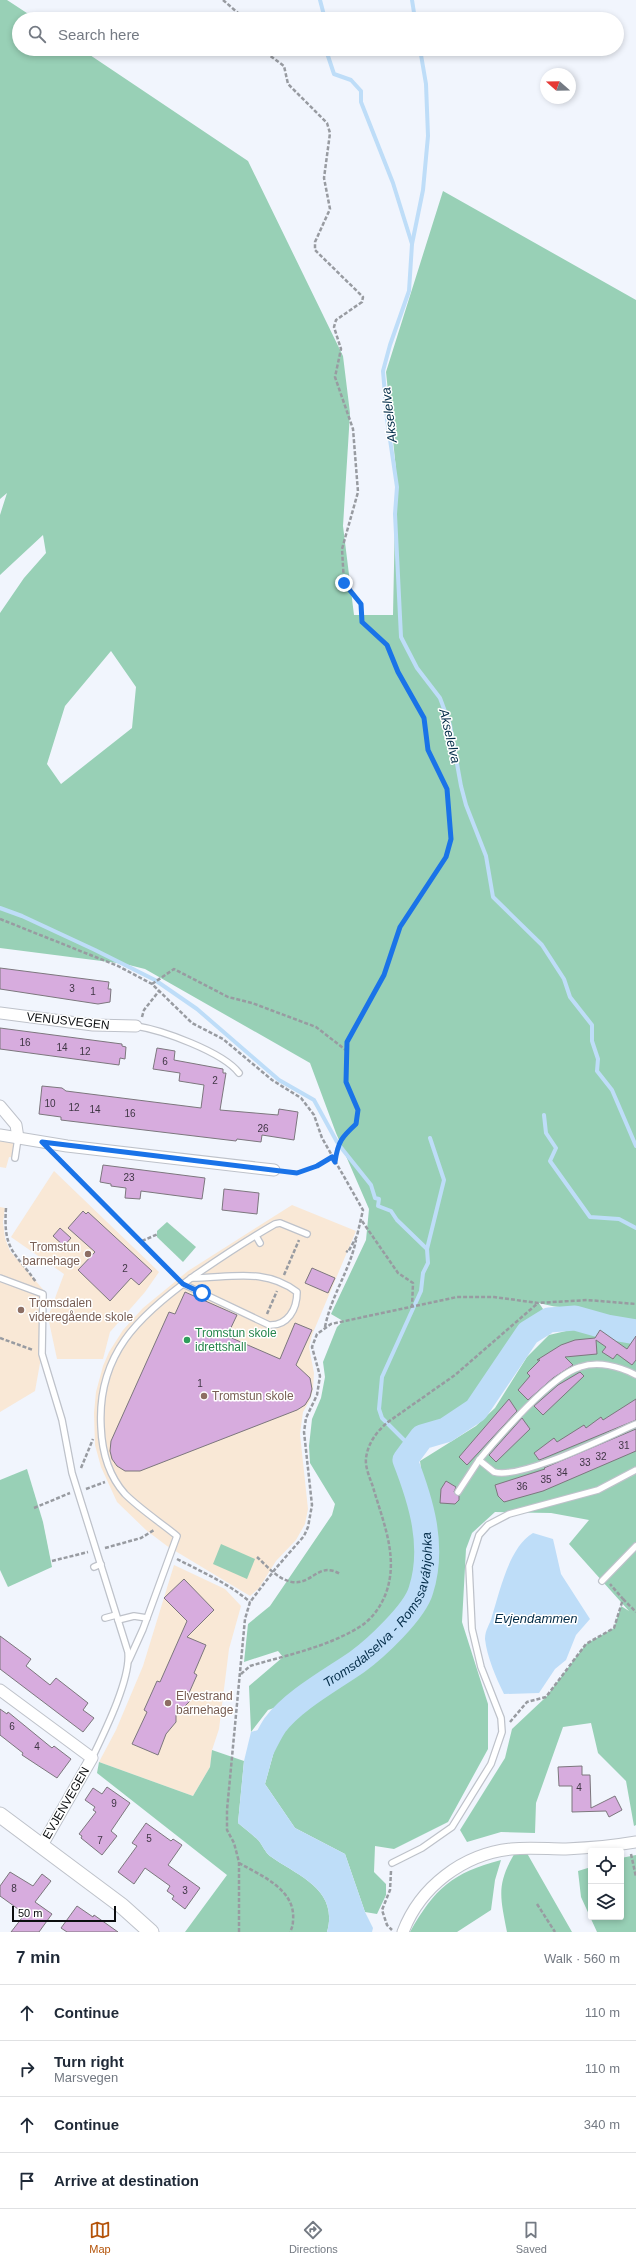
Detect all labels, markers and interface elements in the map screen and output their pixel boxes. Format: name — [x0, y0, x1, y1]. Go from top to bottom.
search box — [12, 12, 624, 56]
icon: search — [26, 23, 48, 45]
text: Search here — [58, 26, 140, 43]
north arrow — [540, 68, 576, 104]
water label: Akselelva — [378, 386, 400, 445]
route end — [335, 574, 353, 592]
water label: Akselelva — [436, 706, 464, 765]
house number: 3 — [69, 983, 75, 994]
house number: 1 — [90, 986, 96, 997]
street label: VENUSVEGEN — [26, 1010, 110, 1032]
house number: 16 — [19, 1037, 31, 1048]
house number: 14 — [56, 1042, 68, 1053]
house number: 12 — [79, 1046, 91, 1057]
house number: 6 — [162, 1056, 168, 1067]
house number: 2 — [212, 1075, 218, 1086]
house number: 10 — [44, 1098, 56, 1109]
house number: 12 — [68, 1102, 80, 1113]
house number: 14 — [89, 1104, 101, 1115]
house number: 16 — [124, 1108, 136, 1119]
house number: 26 — [257, 1123, 269, 1134]
house number: 23 — [123, 1172, 135, 1183]
place label: Tromstun barnehage — [23, 1240, 80, 1268]
marker: Tromstun barnehage — [83, 1249, 93, 1259]
house number: 2 — [122, 1263, 128, 1274]
route start — [193, 1284, 211, 1302]
place label: Tromsdalen videregående skole — [29, 1296, 133, 1324]
marker: Tromsdalen videregående skole — [16, 1305, 26, 1315]
place label: Tromstun skole idrettshall — [195, 1326, 277, 1354]
marker: Tromstun skole idrettshall — [182, 1335, 192, 1345]
house number: 1 — [197, 1378, 203, 1389]
place label: Tromstun skole — [212, 1389, 294, 1403]
marker: Tromstun skole — [199, 1391, 209, 1401]
house number: 31 — [618, 1440, 630, 1451]
house number: 32 — [595, 1451, 607, 1462]
house number: 33 — [579, 1457, 591, 1468]
house number: 34 — [556, 1467, 568, 1478]
house number: 35 — [540, 1474, 552, 1485]
house number: 36 — [516, 1481, 528, 1492]
water label: Tromsdalselva - Romssaváhjohka — [320, 1532, 434, 1690]
water label: Evjendammen — [494, 1611, 578, 1626]
place label: Elvestrand barnehage — [176, 1689, 234, 1717]
marker: Elvestrand barnehage — [163, 1698, 173, 1708]
house number: 6 — [9, 1721, 15, 1732]
house number: 4 — [34, 1741, 40, 1752]
street label: EVJENVEGEN — [40, 1765, 92, 1841]
house number: 4 — [576, 1782, 582, 1793]
house number: 9 — [111, 1798, 117, 1809]
house number: 5 — [146, 1833, 152, 1844]
house number: 7 — [97, 1835, 103, 1846]
map controls — [588, 1848, 624, 1920]
button: locate — [588, 1848, 624, 1884]
house number: 8 — [11, 1883, 17, 1894]
button: layers — [588, 1884, 624, 1920]
house number: 3 — [182, 1885, 188, 1896]
scale bar — [12, 1904, 116, 1923]
text: 50 m — [18, 1907, 42, 1919]
text: 7 min — [16, 1948, 60, 1967]
text: Walk · 560 m — [544, 1951, 620, 1966]
icon: ahead — [16, 2002, 38, 2024]
text: Continue — [54, 2004, 119, 2021]
text: 110 m — [585, 2005, 620, 2020]
text: Turn right — [54, 2053, 124, 2070]
icon: right — [16, 2058, 38, 2080]
text: 110 m — [585, 2061, 620, 2076]
text: Marsvegen — [54, 2070, 118, 2085]
icon: ahead — [16, 2114, 38, 2136]
text: Continue — [54, 2116, 119, 2133]
text: 340 m — [584, 2117, 620, 2132]
icon: arrive — [16, 2170, 38, 2192]
text: Arrive at destination — [54, 2172, 199, 2189]
tab: Map — [89, 2219, 111, 2255]
tab: Directions — [289, 2219, 338, 2255]
tab: Saved — [516, 2219, 547, 2255]

